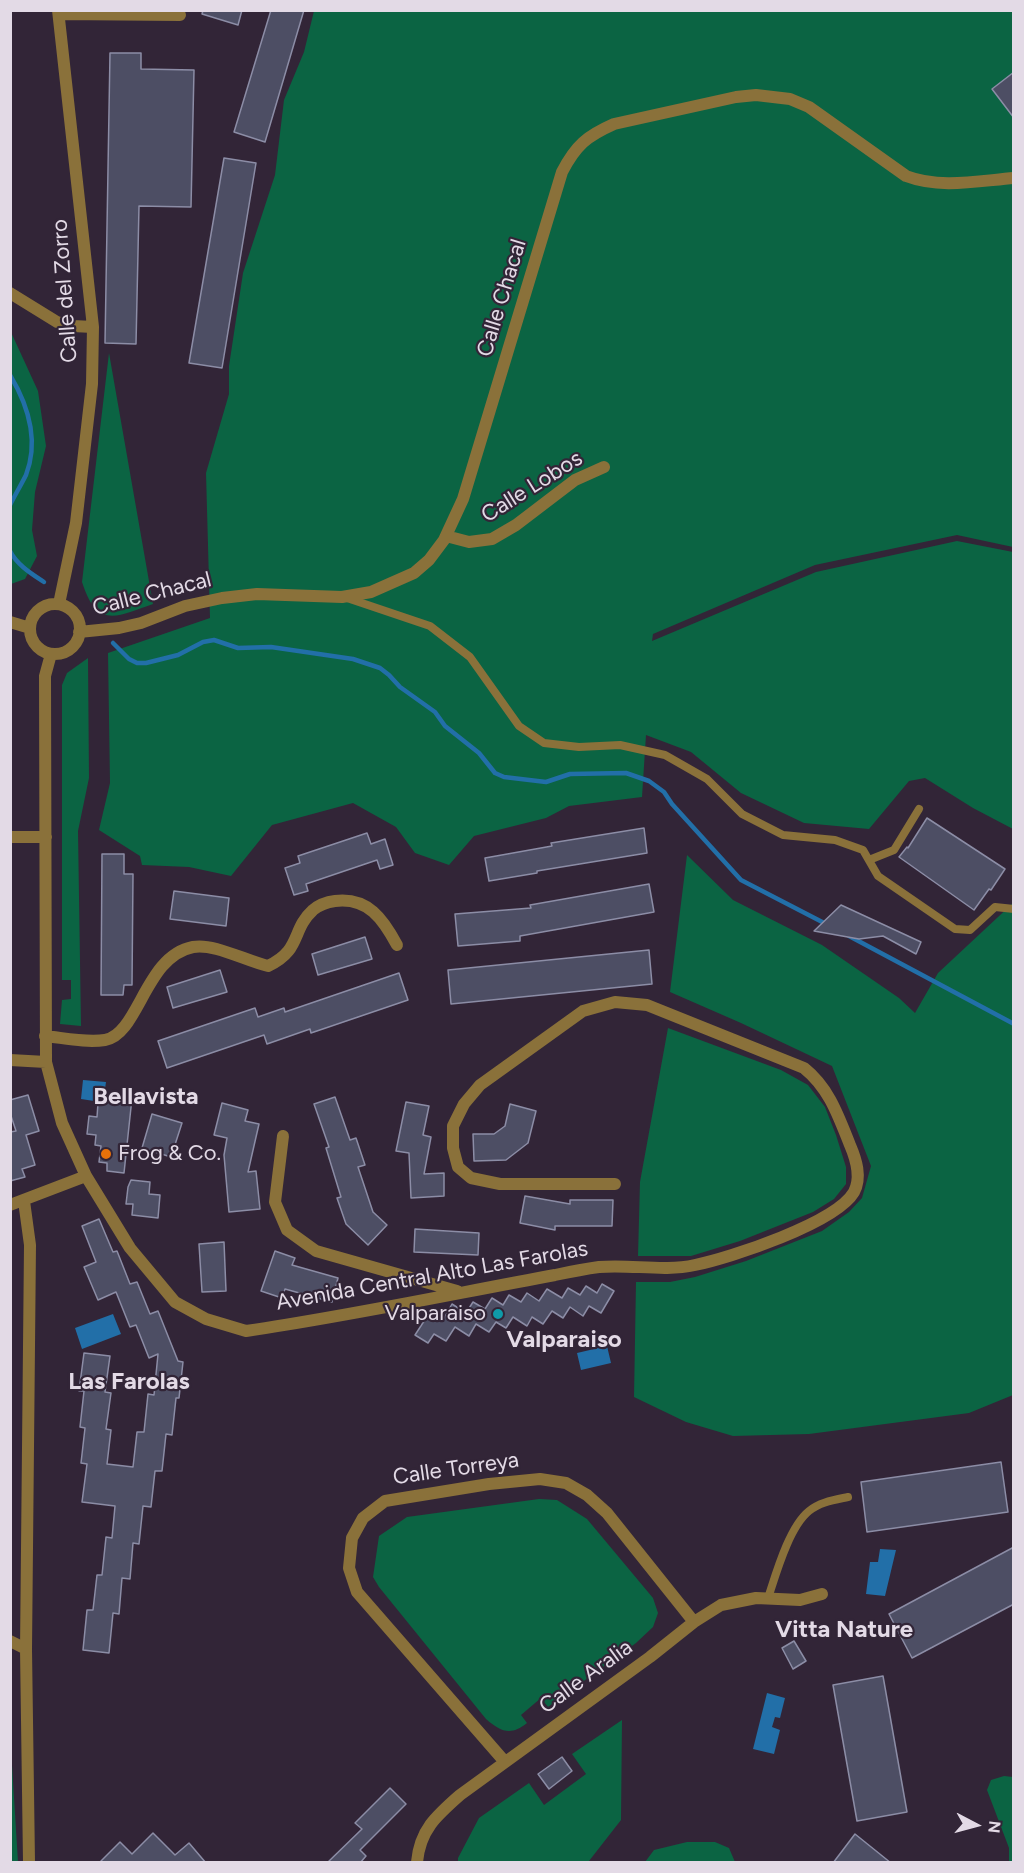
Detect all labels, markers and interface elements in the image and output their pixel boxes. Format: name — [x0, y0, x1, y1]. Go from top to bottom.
street label: Calle del Zorro — [47, 218, 83, 364]
street label: Calle Chacal — [472, 236, 532, 360]
street label: Calle Lobos — [477, 446, 587, 528]
street label: Calle Chacal — [90, 566, 214, 622]
district label: Bellavista — [93, 1083, 199, 1111]
place label: Frog & Co. — [118, 1141, 221, 1167]
marker: Frog & Co. — [99, 1147, 113, 1161]
street label: Avenida Central Alto Las Farolas — [274, 1236, 590, 1316]
place label: Valparaiso — [385, 1301, 486, 1327]
marker: Valparaiso — [491, 1307, 505, 1321]
district label: Valparaiso — [506, 1326, 622, 1354]
district label: Las Farolas — [68, 1368, 190, 1396]
street label: Calle Torreya — [391, 1447, 521, 1491]
district label: Vitta Nature — [775, 1616, 913, 1644]
street label: Calle Aralia — [534, 1634, 638, 1720]
north arrow — [946, 1795, 1006, 1855]
text: N — [984, 1820, 1004, 1834]

